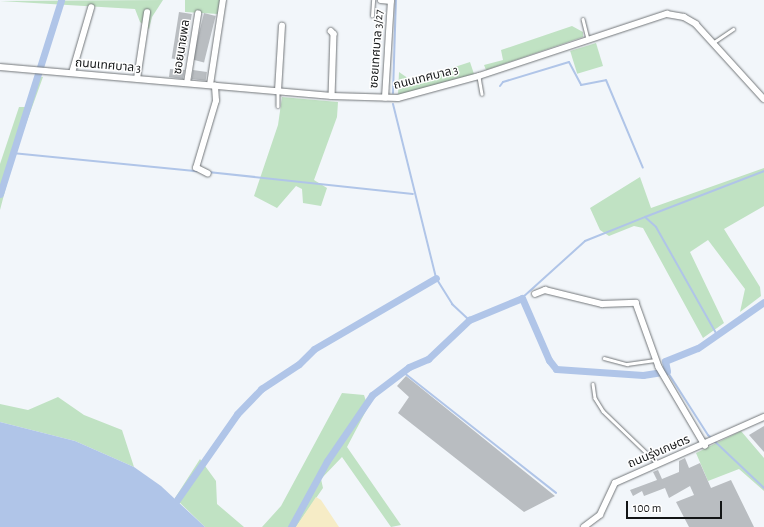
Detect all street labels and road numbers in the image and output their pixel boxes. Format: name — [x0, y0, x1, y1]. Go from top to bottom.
street label: ซอยเทศบาล 3/27 — [367, 9, 387, 89]
street label: ซอยนายพล — [171, 19, 193, 75]
street label: ถนนเทศบาล 3 — [74, 56, 142, 76]
street label: ถนนเทศบาล 3 — [392, 63, 460, 93]
street label: ถนนรุ่งเกษตร — [626, 432, 692, 472]

